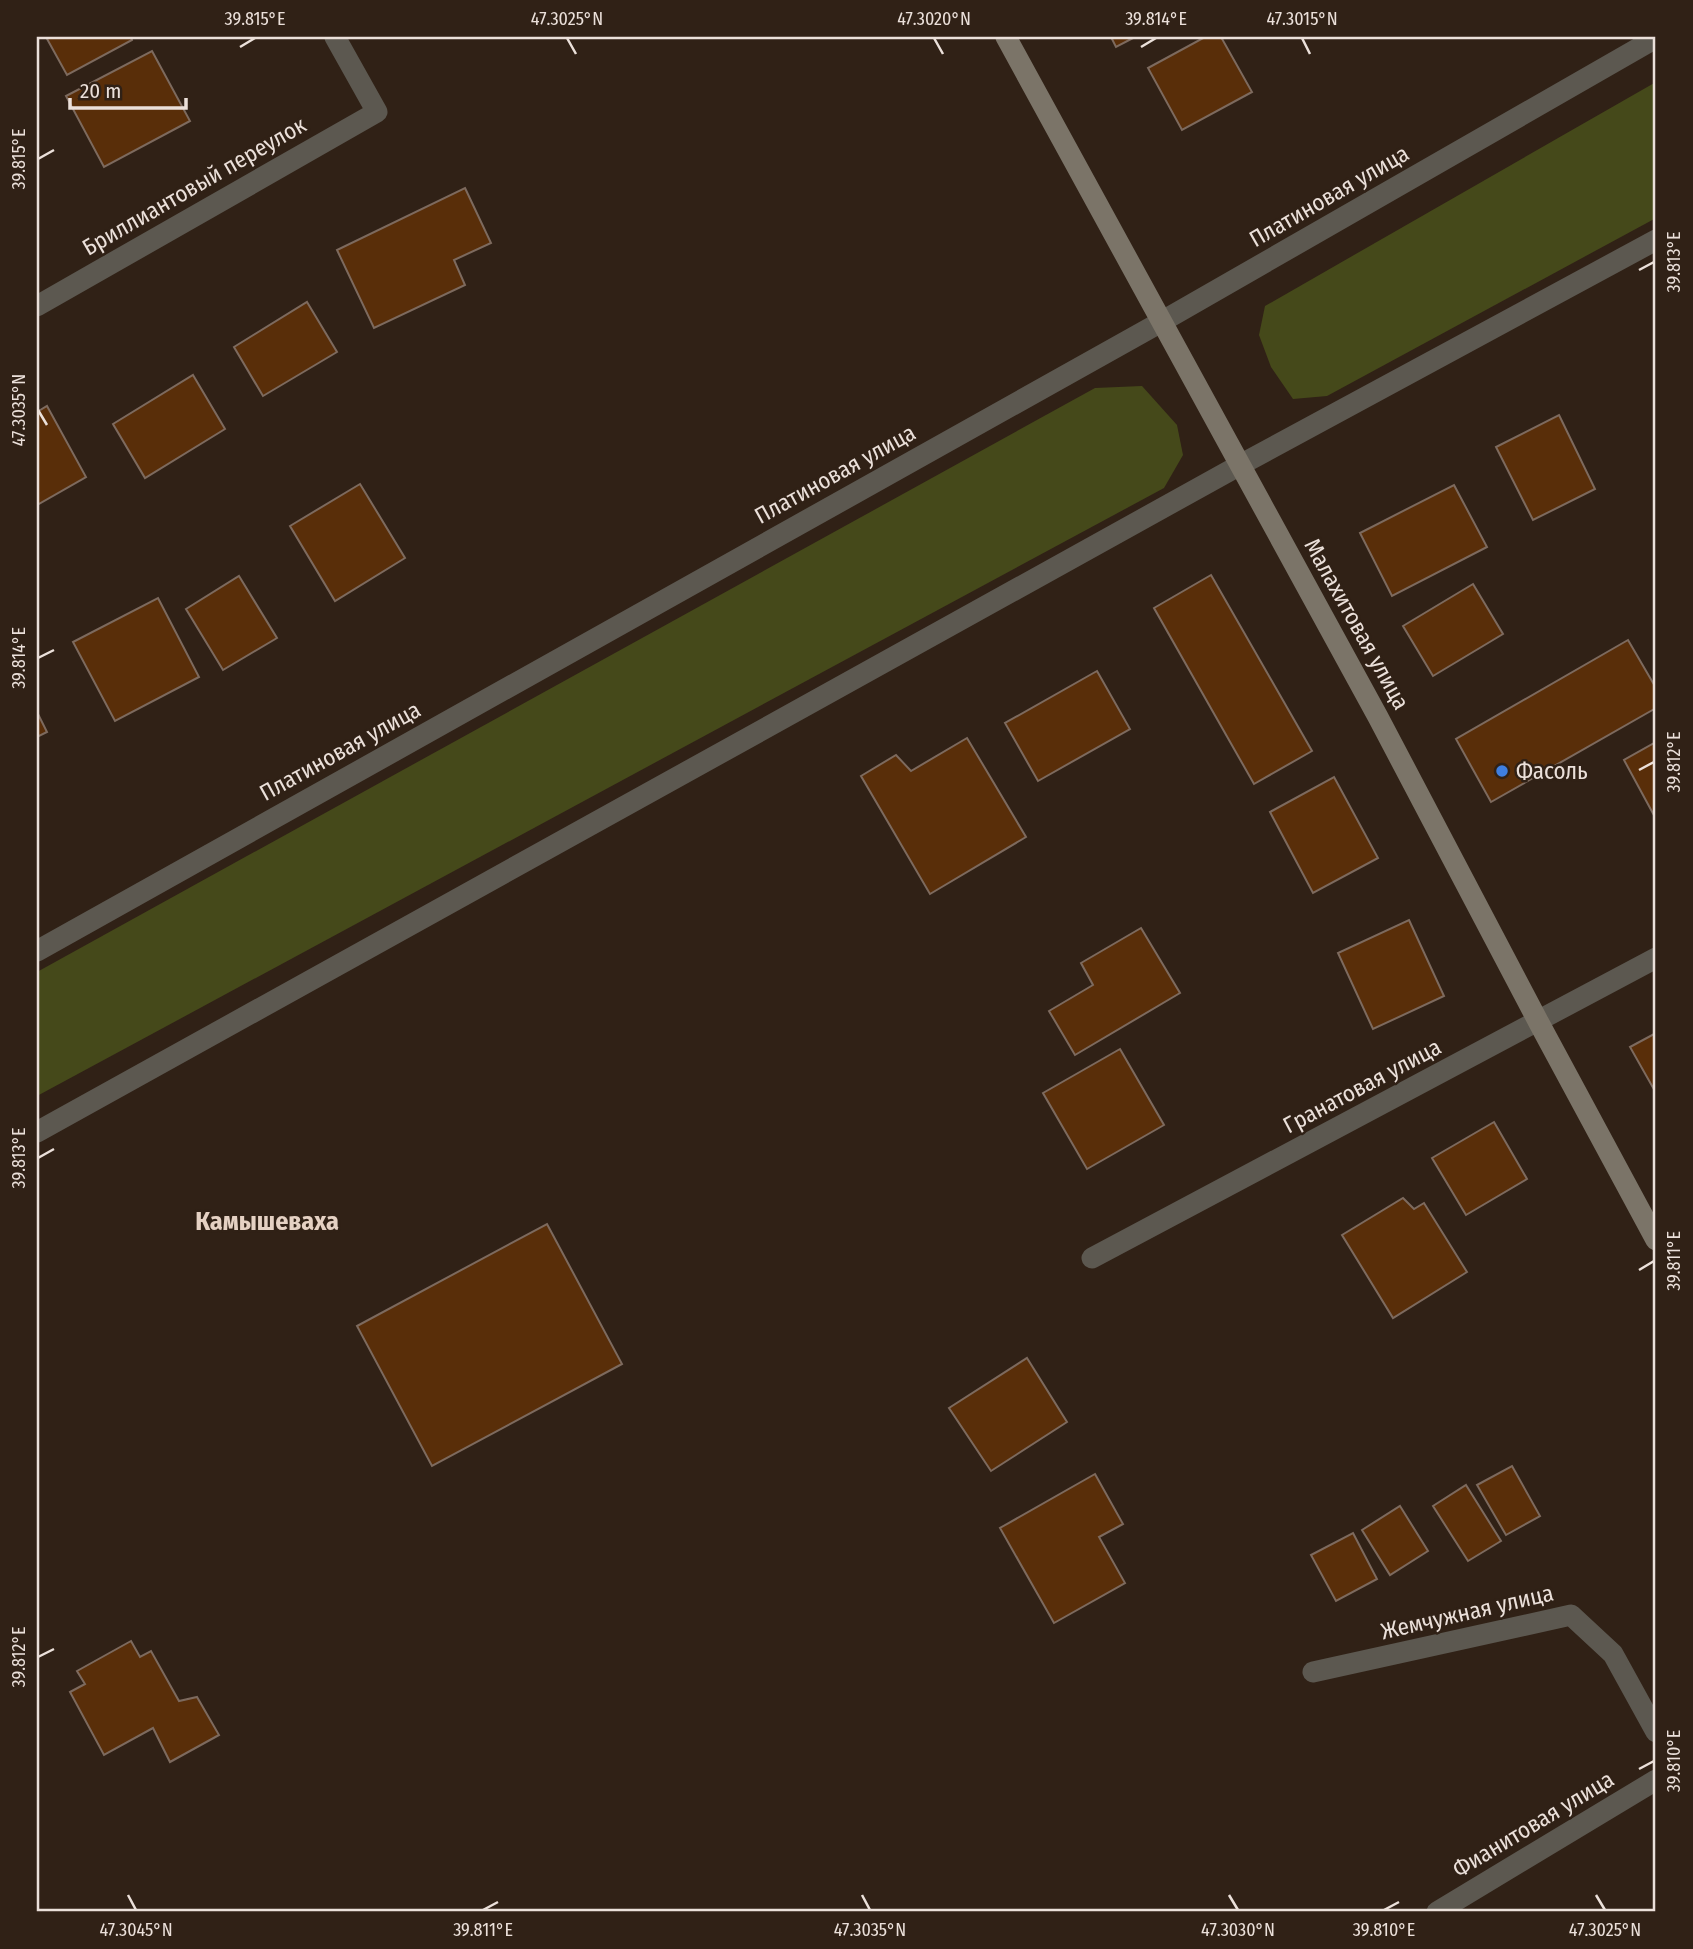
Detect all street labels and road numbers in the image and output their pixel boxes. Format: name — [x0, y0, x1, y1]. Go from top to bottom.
street label: Бриллиантовый переулок — [77, 110, 311, 261]
street label: Платиновая улица — [1244, 139, 1414, 253]
street label: Платиновая улица — [750, 418, 920, 530]
street label: Малахитовая улица — [1298, 534, 1416, 714]
street label: Платиновая улица — [255, 695, 425, 807]
street label: Гранатовая улица — [1278, 1033, 1446, 1139]
street label: Жемчужная улица — [1378, 1579, 1556, 1645]
street label: Фианитовая улица — [1447, 1765, 1619, 1883]

